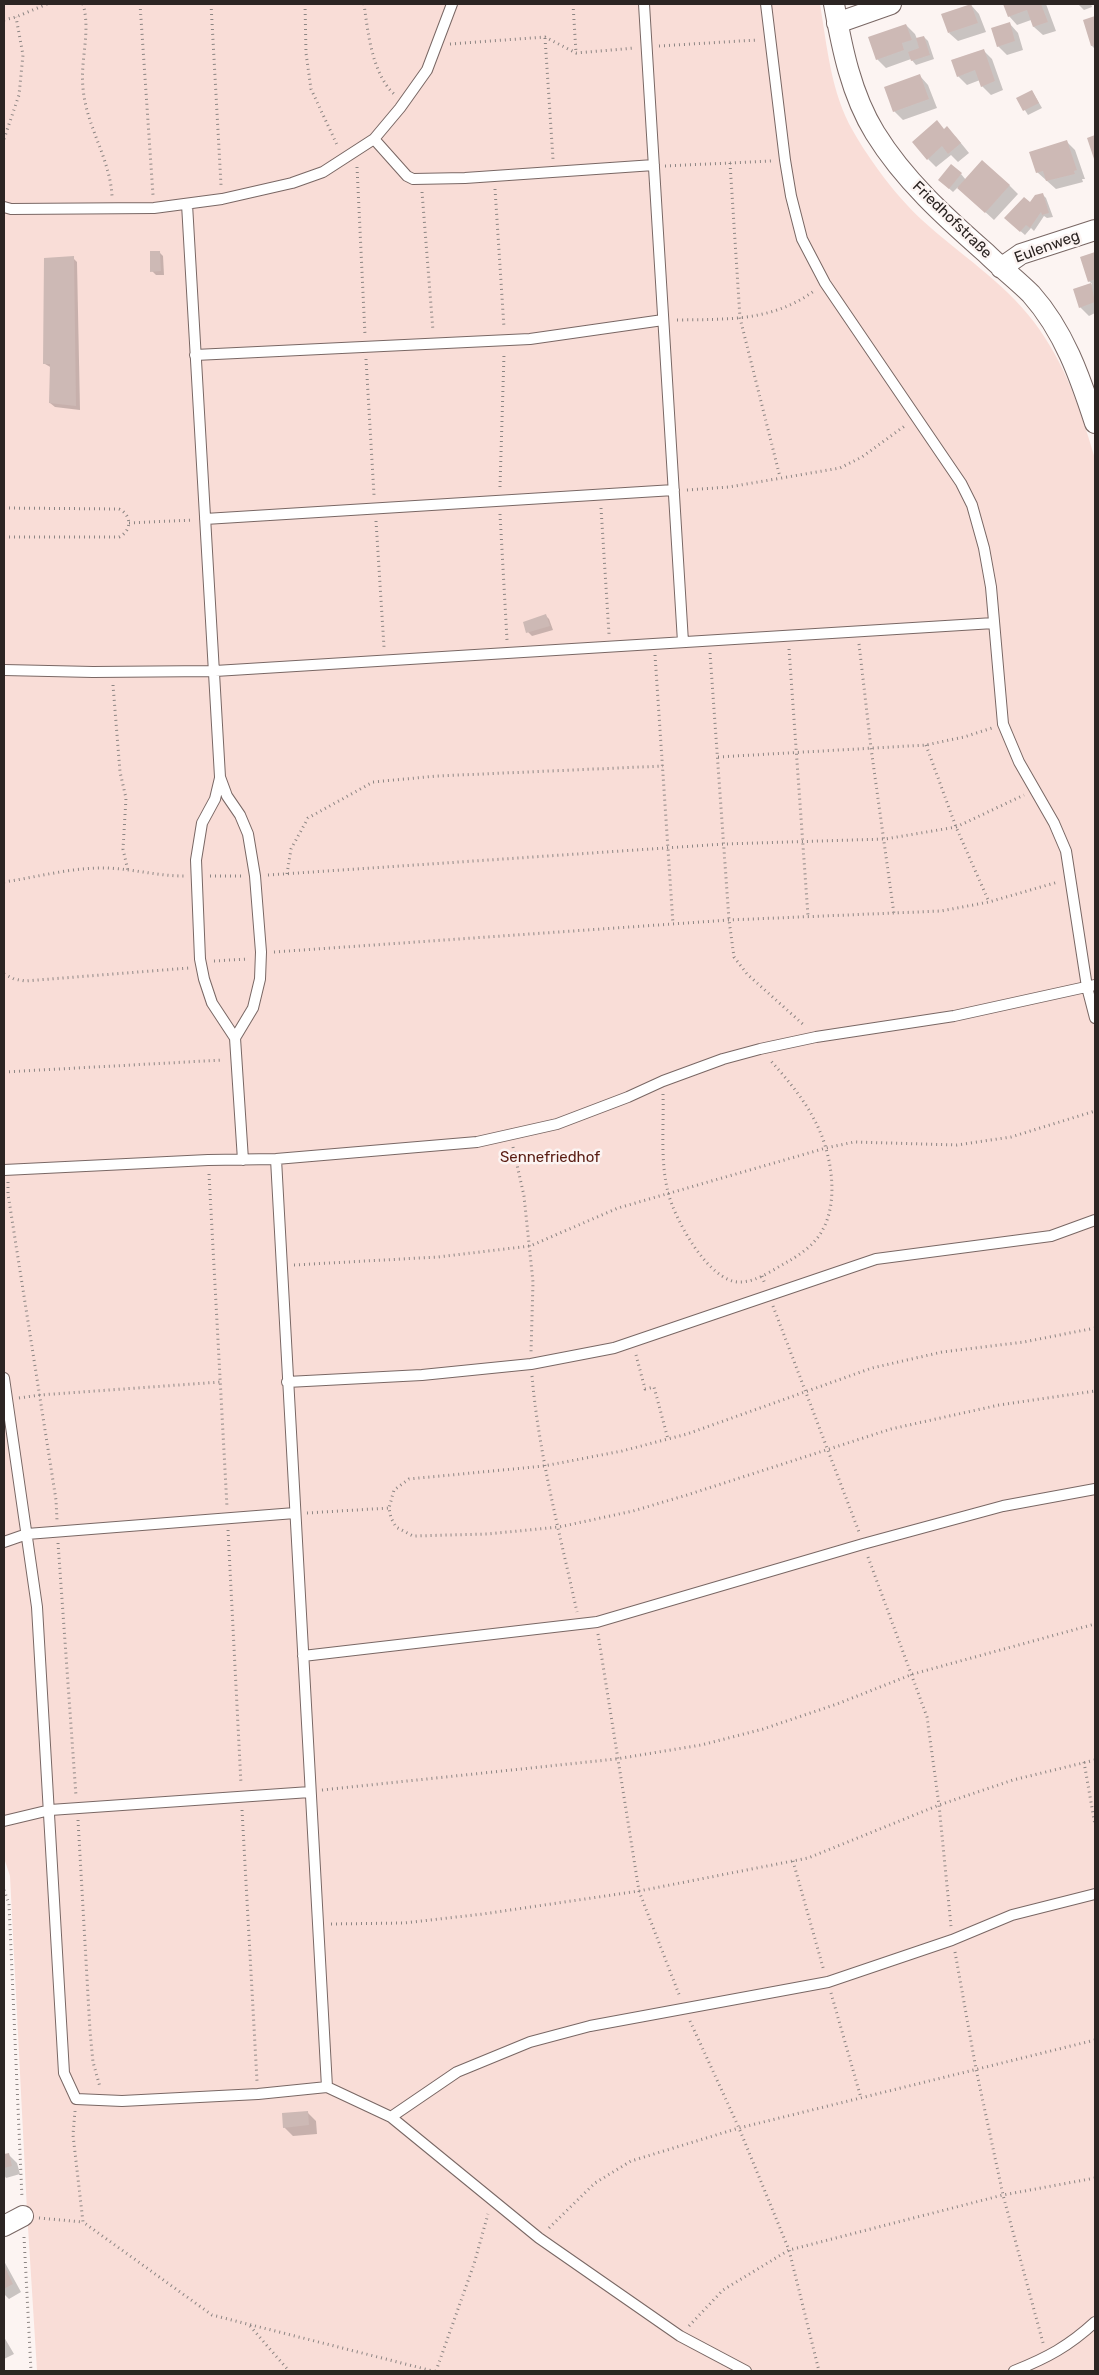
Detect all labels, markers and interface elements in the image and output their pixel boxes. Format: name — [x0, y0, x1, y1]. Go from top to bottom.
street label: Friedhofstraße — [909, 178, 995, 262]
street label: Eulenweg — [1012, 227, 1082, 267]
park label: Sennefriedhof — [500, 1149, 600, 1167]

